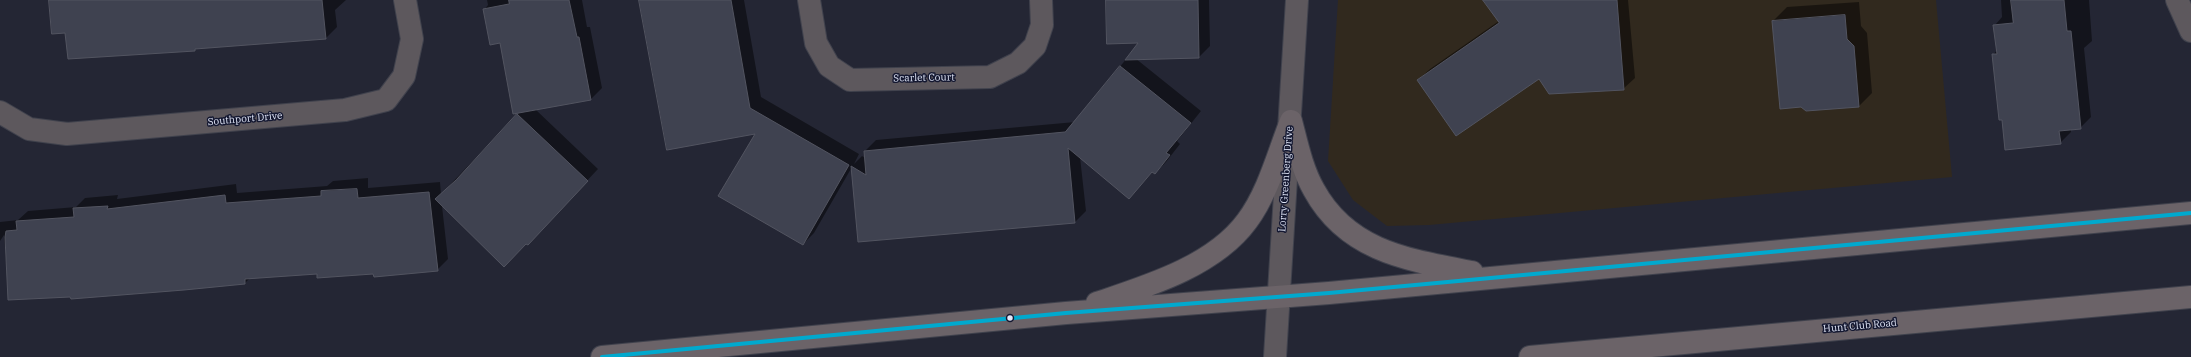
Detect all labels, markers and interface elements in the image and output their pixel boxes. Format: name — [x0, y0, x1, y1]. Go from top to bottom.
street label: Scarlet Court — [893, 71, 955, 85]
street label: Southport Drive — [207, 110, 283, 128]
street label: Lorry Greenberg Drive — [1276, 126, 1296, 232]
unlabelled marker — [1005, 313, 1015, 323]
street label: Hunt Club Road — [1823, 317, 1897, 335]

